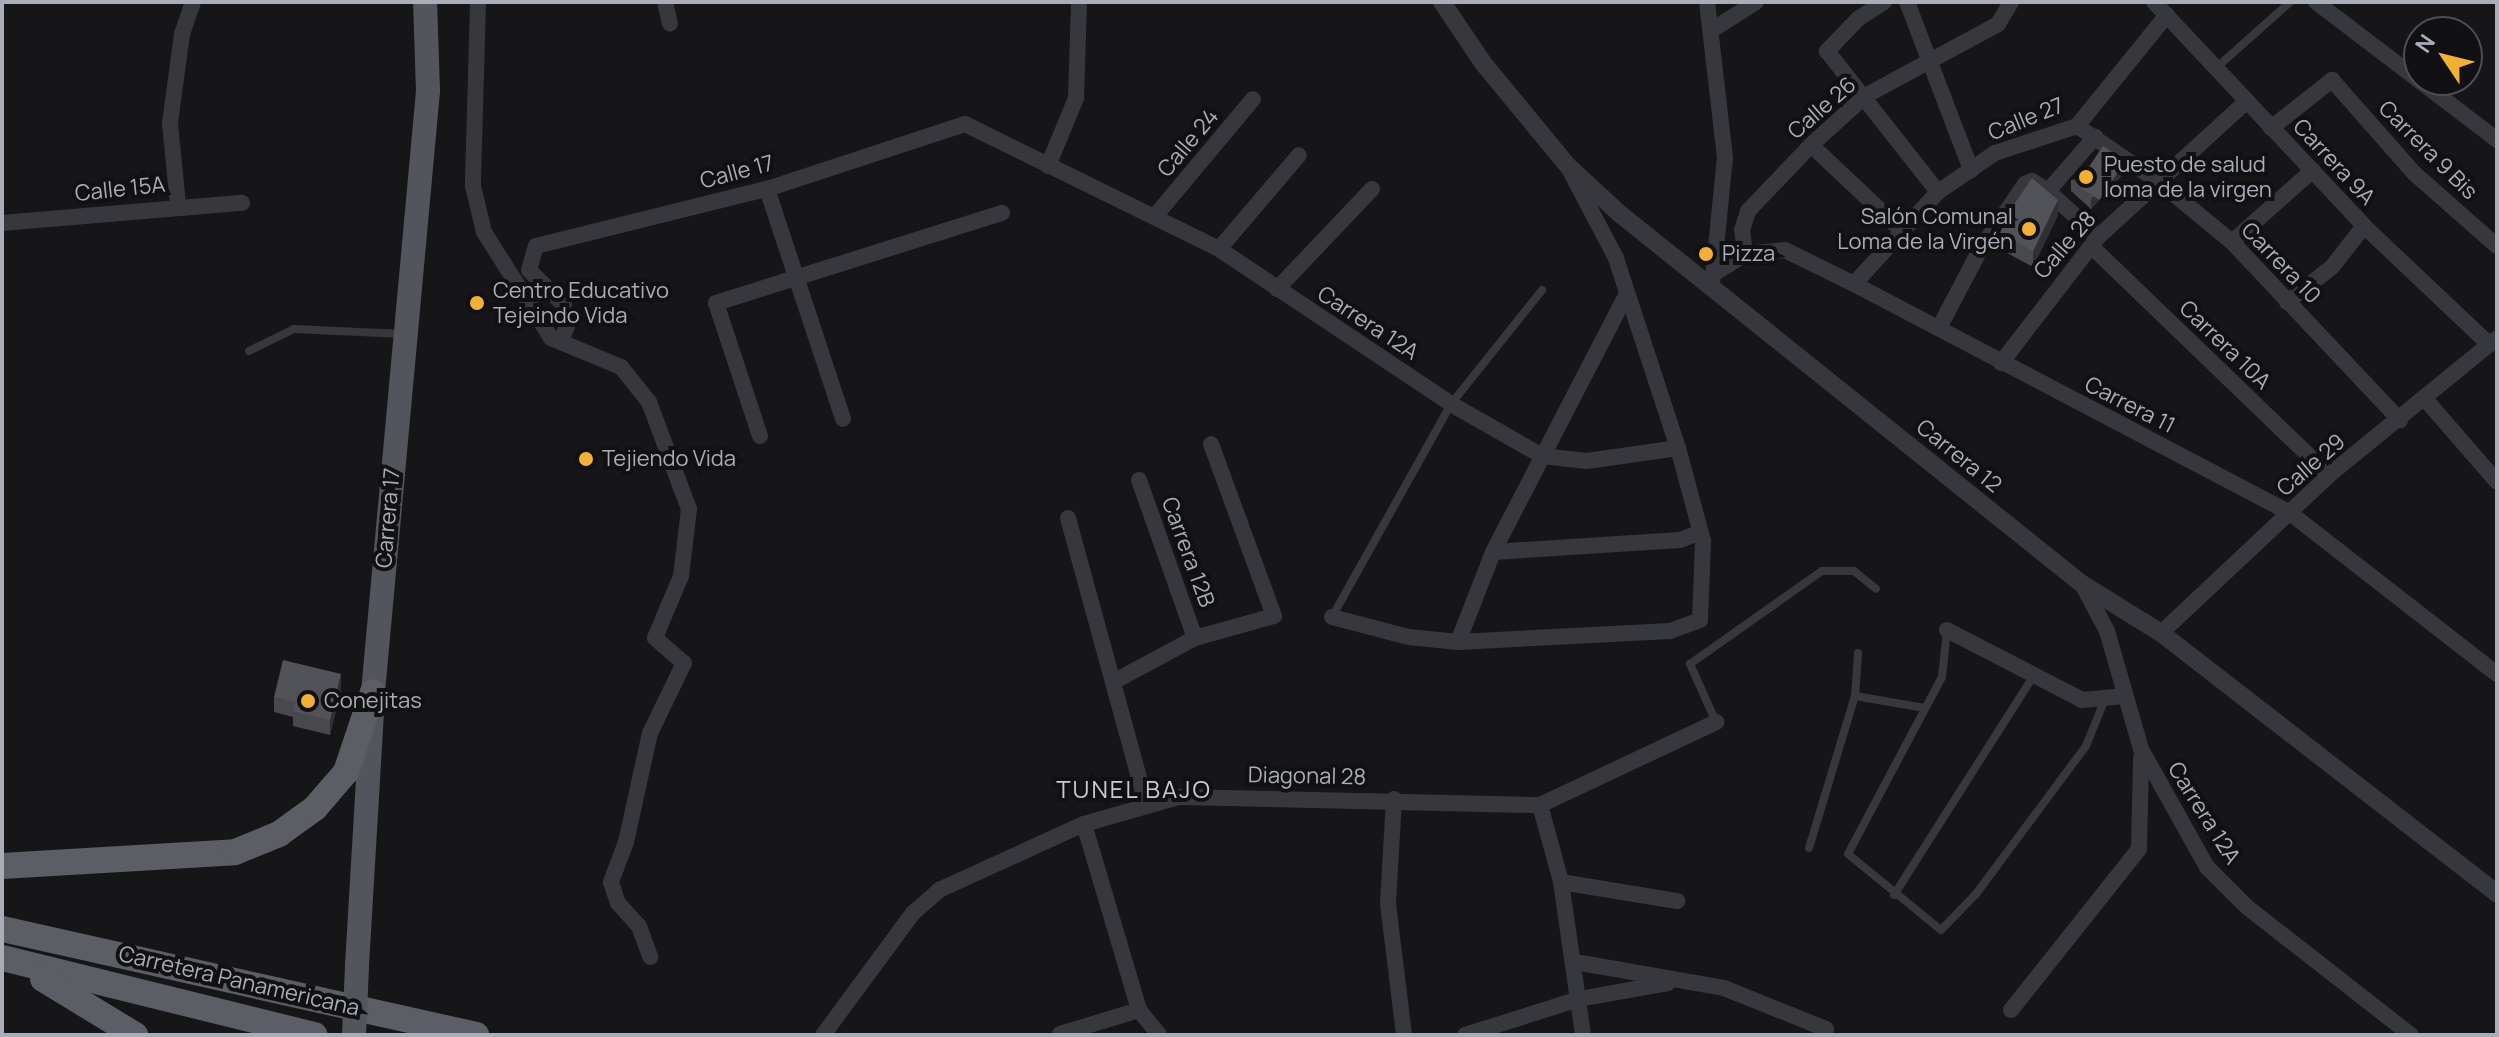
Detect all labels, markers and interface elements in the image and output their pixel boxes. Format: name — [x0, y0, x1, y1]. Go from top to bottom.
north arrow — [2403, 16, 2483, 96]
text: N — [2408, 28, 2442, 58]
street label: Calle 26 — [1783, 71, 1861, 145]
street label: Calle 27 — [1984, 92, 2068, 146]
street label: Carrera 9 Bis — [2373, 95, 2483, 205]
street label: Calle 24 — [1152, 104, 1224, 182]
street label: Carrera 9A — [2287, 113, 2381, 211]
street label: Calle 17 — [697, 150, 777, 194]
place label: Puesto de salud loma de la virgen — [2104, 151, 2272, 202]
marker: Puesto de salud loma de la virgen — [2075, 166, 2097, 188]
street label: Calle 15A — [74, 171, 166, 207]
place label: Salón Comunal Loma de la Virgén — [1837, 203, 2013, 254]
street label: Calle 28 — [2029, 206, 2101, 284]
street label: Carrera 10 — [2236, 217, 2326, 309]
marker: Salón Comunal Loma de la Virgén — [2020, 220, 2038, 238]
place label: Pizza — [1722, 241, 1775, 267]
marker: Pizza — [1697, 245, 1715, 263]
place label: Centro Educativo Tejeindo Vida — [493, 277, 669, 328]
street label: Carrera 12A — [1313, 281, 1423, 365]
marker: Centro Educativo Tejeindo Vida — [468, 294, 486, 312]
street label: Carrera 10A — [2174, 295, 2276, 395]
street label: Carrera 11 — [2080, 371, 2180, 439]
street label: Carrera 12 — [1911, 414, 2007, 498]
street label: Calle 29 — [2272, 428, 2350, 502]
place label: Tejiendo Vida — [602, 446, 736, 472]
marker: Tejiendo Vida — [577, 450, 595, 468]
street label: Carrera 17 — [370, 467, 406, 569]
street label: Carrera 12B — [1156, 493, 1220, 611]
place label: Conejitas — [324, 688, 422, 714]
marker: Conejitas — [299, 692, 317, 710]
street label: Carrera 12A — [2162, 757, 2246, 869]
street label: Diagonal 28 — [1248, 762, 1366, 790]
district label: TUNEL BAJO — [1056, 775, 1212, 803]
street label: Carretera Panamericana — [116, 940, 362, 1022]

